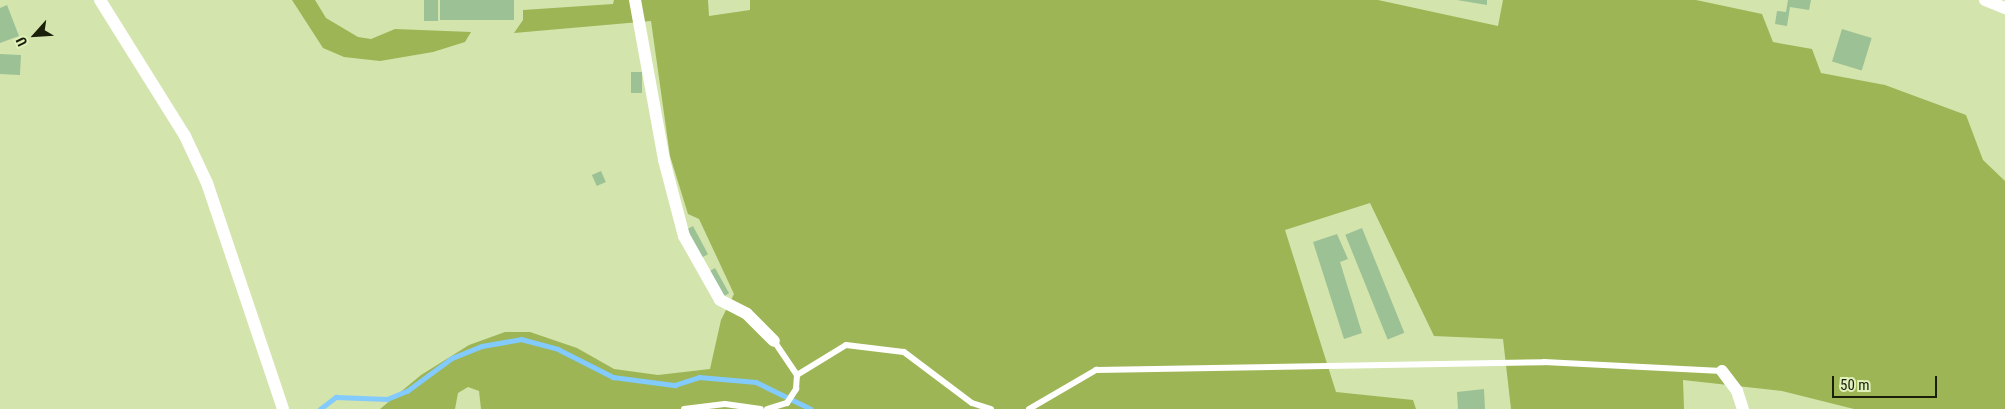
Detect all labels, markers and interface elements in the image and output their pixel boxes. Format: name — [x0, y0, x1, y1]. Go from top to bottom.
north arrow — [10, 10, 60, 60]
text: U — [13, 34, 30, 49]
scale bar — [1835, 366, 1940, 398]
text: 50 m — [1840, 376, 1870, 394]

